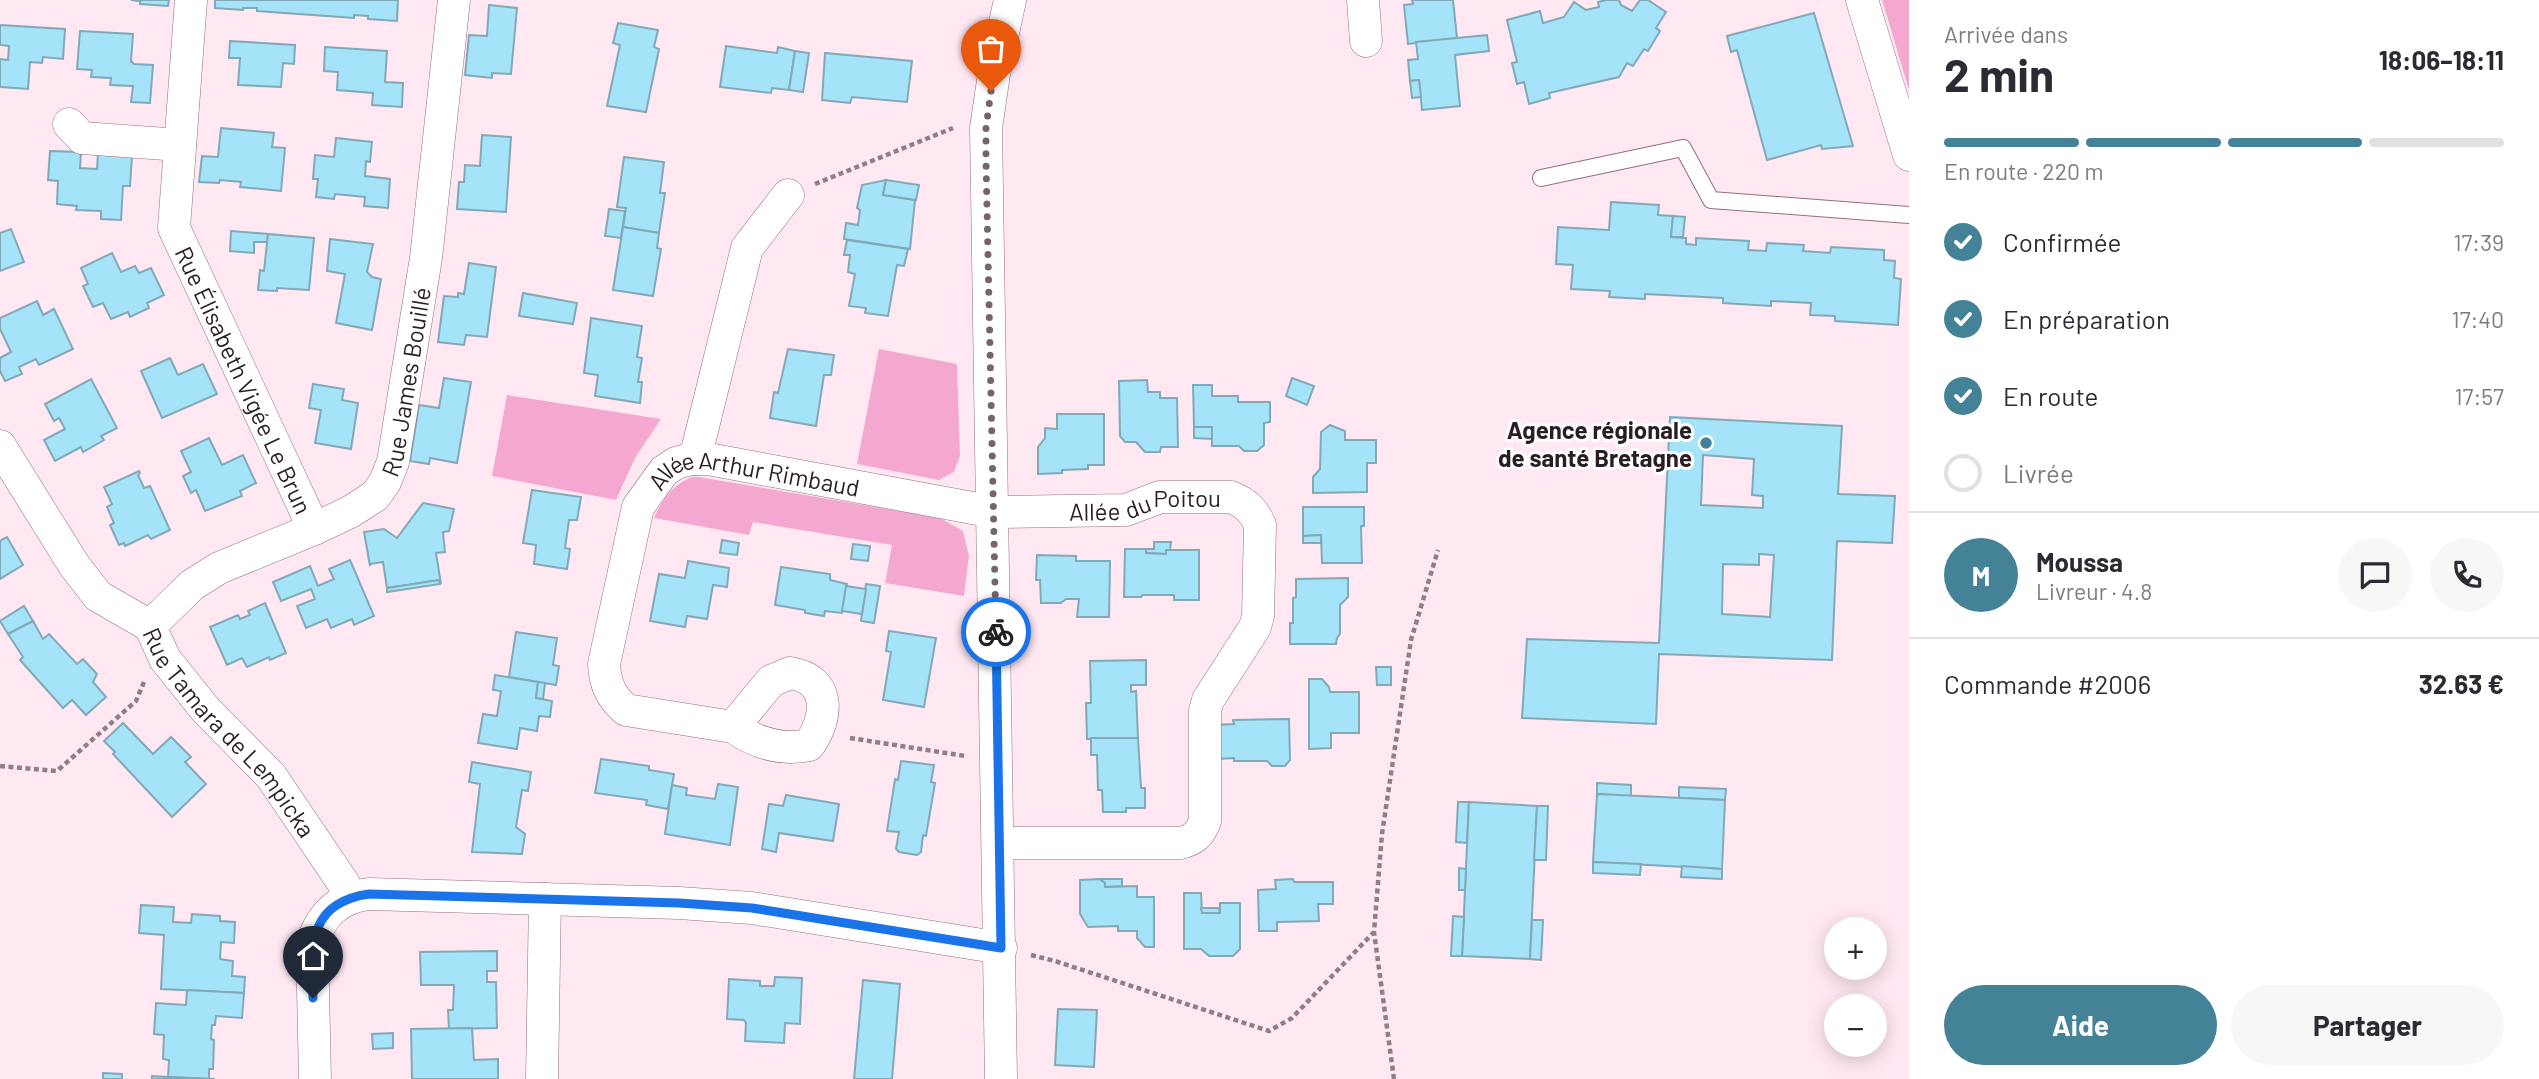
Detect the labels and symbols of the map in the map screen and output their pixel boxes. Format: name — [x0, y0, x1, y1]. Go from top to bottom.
pin — [961, 19, 1021, 91]
street label: Rue Élisabeth Vigée Le Brun — [170, 241, 319, 518]
street label: Rue James Bouillé — [374, 285, 436, 480]
place label: Agence régionale de santé Bretagne — [1498, 415, 1692, 472]
marker: Agence régionale de santé Bretagne — [1698, 435, 1714, 451]
street label: Allée Arthur Rimbaud — [641, 444, 862, 501]
street label: Allée du Poitou — [1069, 483, 1221, 525]
courier — [961, 597, 1031, 667]
street label: Rue Tamara de Lempicka — [138, 623, 322, 842]
pin — [283, 926, 343, 998]

